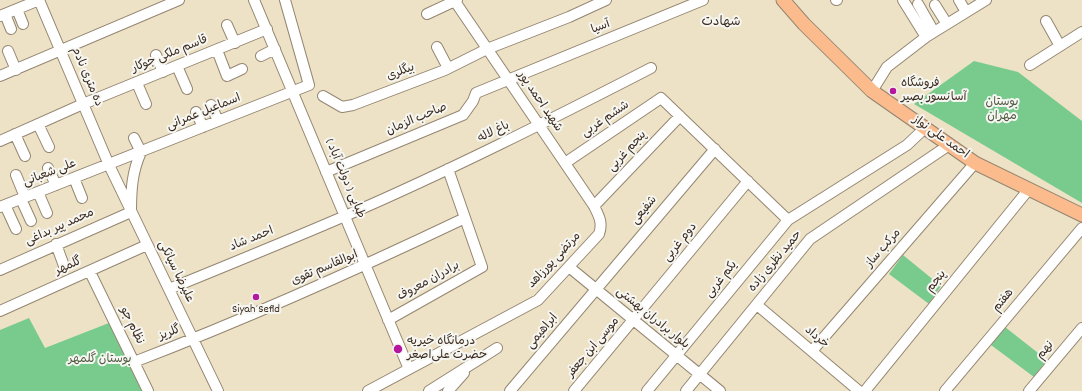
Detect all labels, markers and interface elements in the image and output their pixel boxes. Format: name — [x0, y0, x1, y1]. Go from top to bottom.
district label: شهادت — [701, 15, 741, 31]
street label: آسیا — [590, 18, 612, 38]
street label: قاسم ملکی جوکار — [130, 33, 210, 77]
street label: ده متری نادم — [67, 45, 105, 109]
street label: بیگلری — [385, 61, 417, 85]
street label: شهید احمد پور — [513, 69, 565, 135]
place label: فروشگاه آسانسور بصیر — [901, 77, 966, 105]
marker: فروشگاه آسانسور بصیر — [888, 86, 898, 96]
street label: اسماعیل عمرانی — [165, 92, 243, 134]
park label: بوستان مهران — [986, 96, 1018, 124]
street label: ششم غربی — [579, 99, 633, 141]
street label: صاحب الزمان — [384, 101, 450, 139]
street label: احمد علی نواز — [909, 113, 971, 163]
street label: باغ لاله — [476, 119, 512, 147]
street label: پنجم غربی — [606, 129, 650, 175]
street label: طبایی ( دولت آباد ) — [321, 137, 367, 221]
street label: علی شعبانی — [21, 157, 79, 191]
street label: شفیعی — [629, 194, 661, 228]
street label: محمد پیر بداغی — [23, 206, 97, 250]
street label: دوم غربی — [661, 221, 701, 265]
street label: احمد شاد — [228, 225, 276, 255]
street label: مرکب ساز — [863, 227, 905, 271]
street label: حمید نظری زاده — [746, 228, 806, 296]
street label: مرتضی پورزاهد — [525, 230, 585, 292]
street label: علیرضا سیانکی — [154, 239, 196, 305]
street label: ابوالقاسم تقوی — [289, 248, 361, 290]
street label: گلمهر — [53, 255, 85, 279]
street label: برادران معروف — [395, 259, 463, 305]
street label: یکم غربی — [703, 259, 741, 301]
street label: پنجم — [924, 268, 950, 296]
street label: بلوار برادران بهشتی — [613, 285, 691, 353]
street label: هفتم — [990, 287, 1018, 315]
marker: Siyah Sefid — [251, 292, 261, 302]
place label: Siyah Sefid — [232, 303, 280, 317]
street label: نظام جو — [116, 305, 146, 347]
street label: ابراهیمی — [524, 311, 562, 353]
street label: موسی ابن جعفر — [565, 315, 623, 381]
street label: گلریز — [157, 323, 183, 345]
street label: خرداد — [801, 324, 831, 352]
place label: درمانگاه خیریه حضرت علی‌اصغر — [407, 335, 487, 363]
street label: نهم — [1034, 339, 1058, 363]
marker: درمانگاه خیریه حضرت علی‌اصغر — [392, 343, 404, 355]
park label: بوستان گلمهر — [68, 353, 132, 367]

